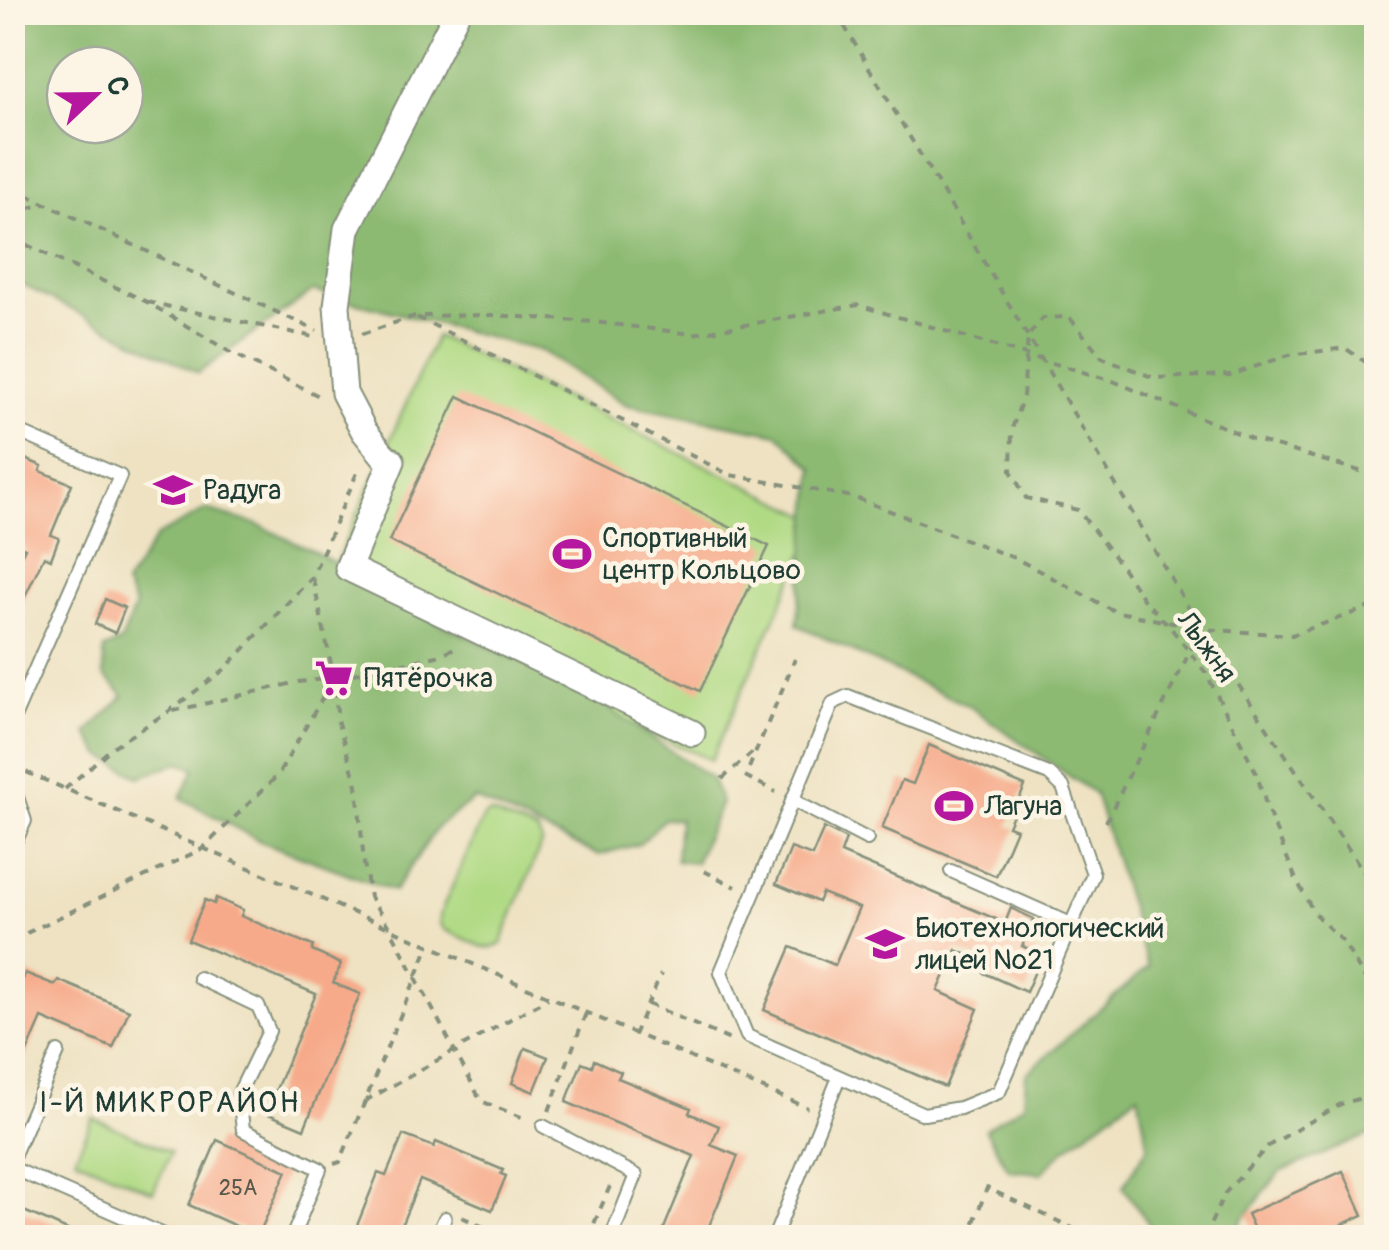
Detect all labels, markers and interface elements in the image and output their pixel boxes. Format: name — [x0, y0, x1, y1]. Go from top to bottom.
north arrow — [45, 45, 145, 145]
text: С — [97, 72, 136, 101]
school or university icon: Радуга — [152, 469, 194, 511]
place label: Радуга — [203, 473, 281, 508]
place label: Спортивный центр Кольцово — [602, 521, 801, 588]
sports icon: Спортивный центр Кольцово — [551, 533, 593, 575]
street label: Лыжня — [1168, 604, 1244, 690]
supermarket icon: Пятёрочка — [313, 657, 355, 699]
place label: Пятёрочка — [364, 661, 493, 696]
sports icon: Лагуна — [933, 785, 975, 827]
place label: Лагуна — [983, 789, 1062, 824]
place label: Биотехнологический лицей №21 — [915, 911, 1164, 978]
school or university icon: Биотехнологический лицей №21 — [864, 923, 906, 965]
district label: I-Й МИКРОРАЙОН — [39, 1084, 301, 1121]
house number: 25А — [219, 1174, 257, 1202]

